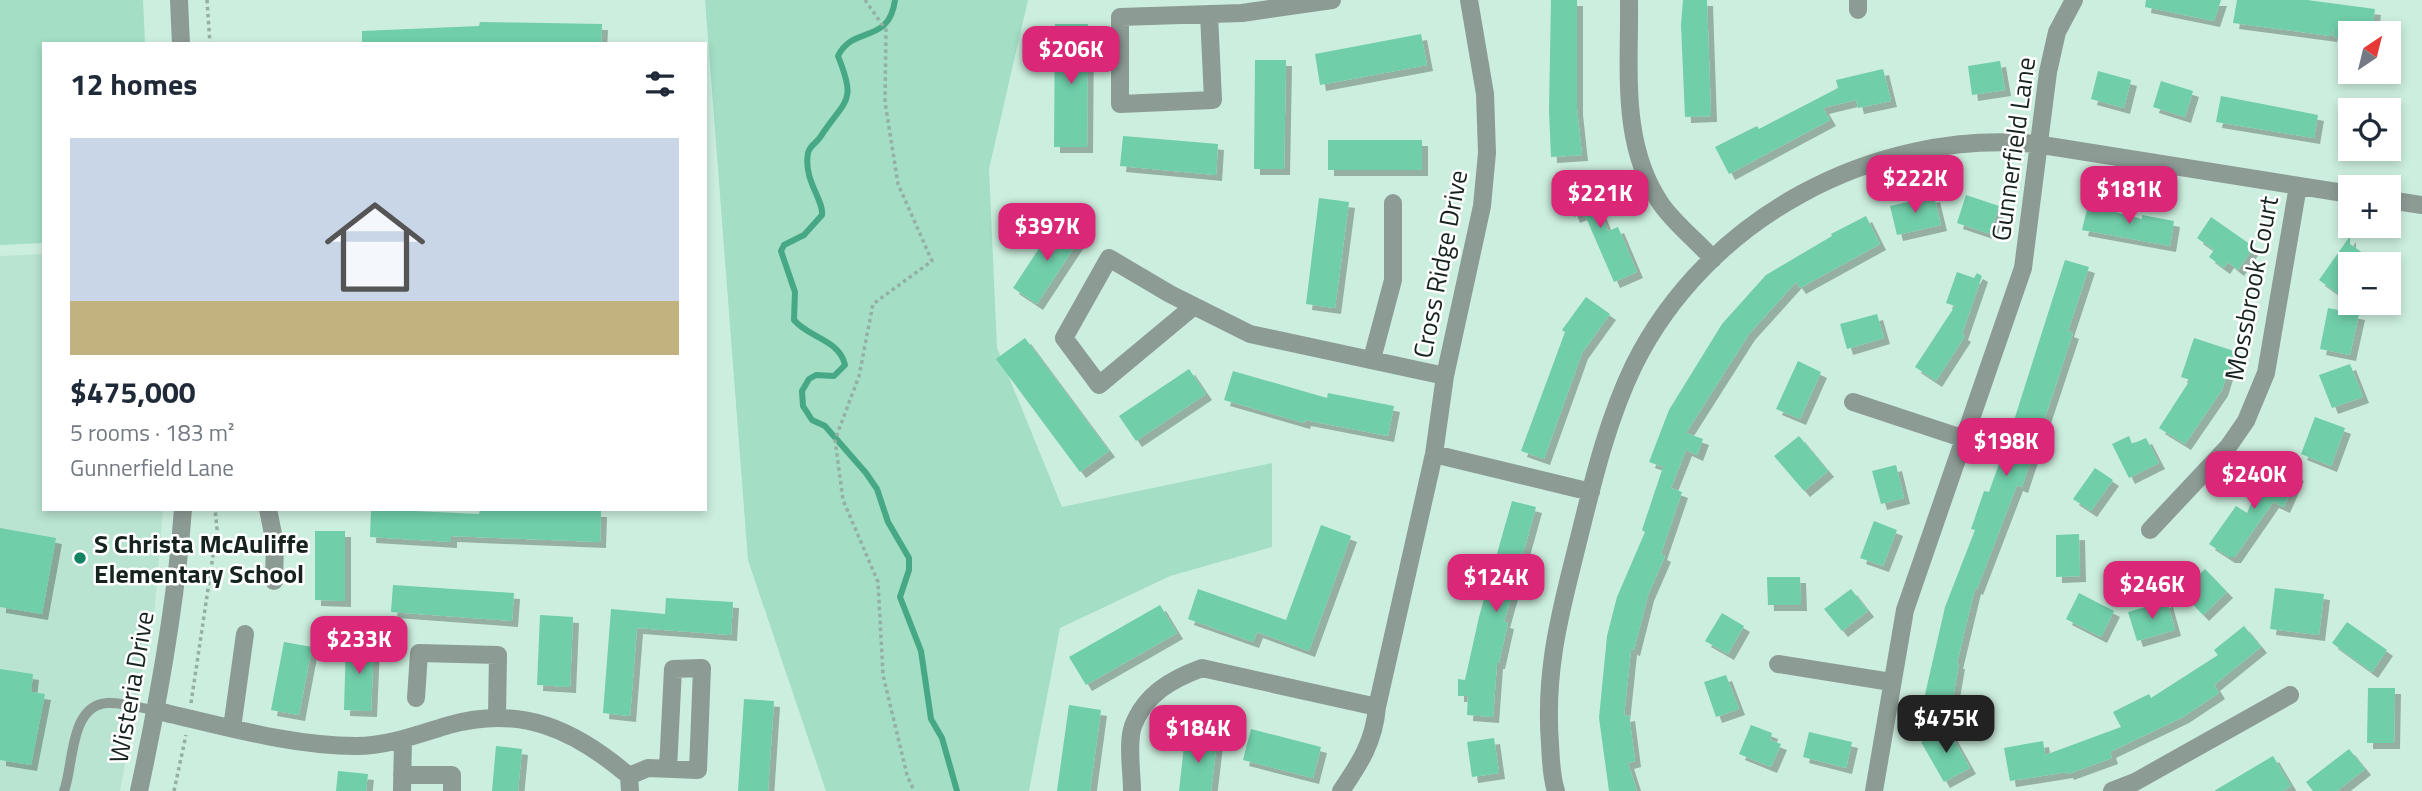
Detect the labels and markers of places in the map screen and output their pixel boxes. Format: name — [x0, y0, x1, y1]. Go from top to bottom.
pin: $206K — [1022, 27, 1120, 86]
pin: $222K — [1866, 156, 1964, 215]
pin: $181K — [2080, 166, 2178, 226]
pin: $221K — [1551, 170, 1649, 230]
pin: $397K — [998, 204, 1096, 263]
pin: $198K — [1957, 419, 2055, 478]
pin: $240K — [2205, 452, 2303, 511]
place label: S Christa McAuliffe Elementary School — [94, 524, 309, 593]
marker: S Christa McAuliffe Elementary School — [72, 550, 88, 566]
pin: $124K — [1447, 554, 1545, 614]
pin: $246K — [2103, 562, 2201, 621]
pin: $233K — [310, 616, 408, 676]
pin: $475K — [1897, 696, 1995, 755]
pin: $184K — [1149, 706, 1247, 765]

